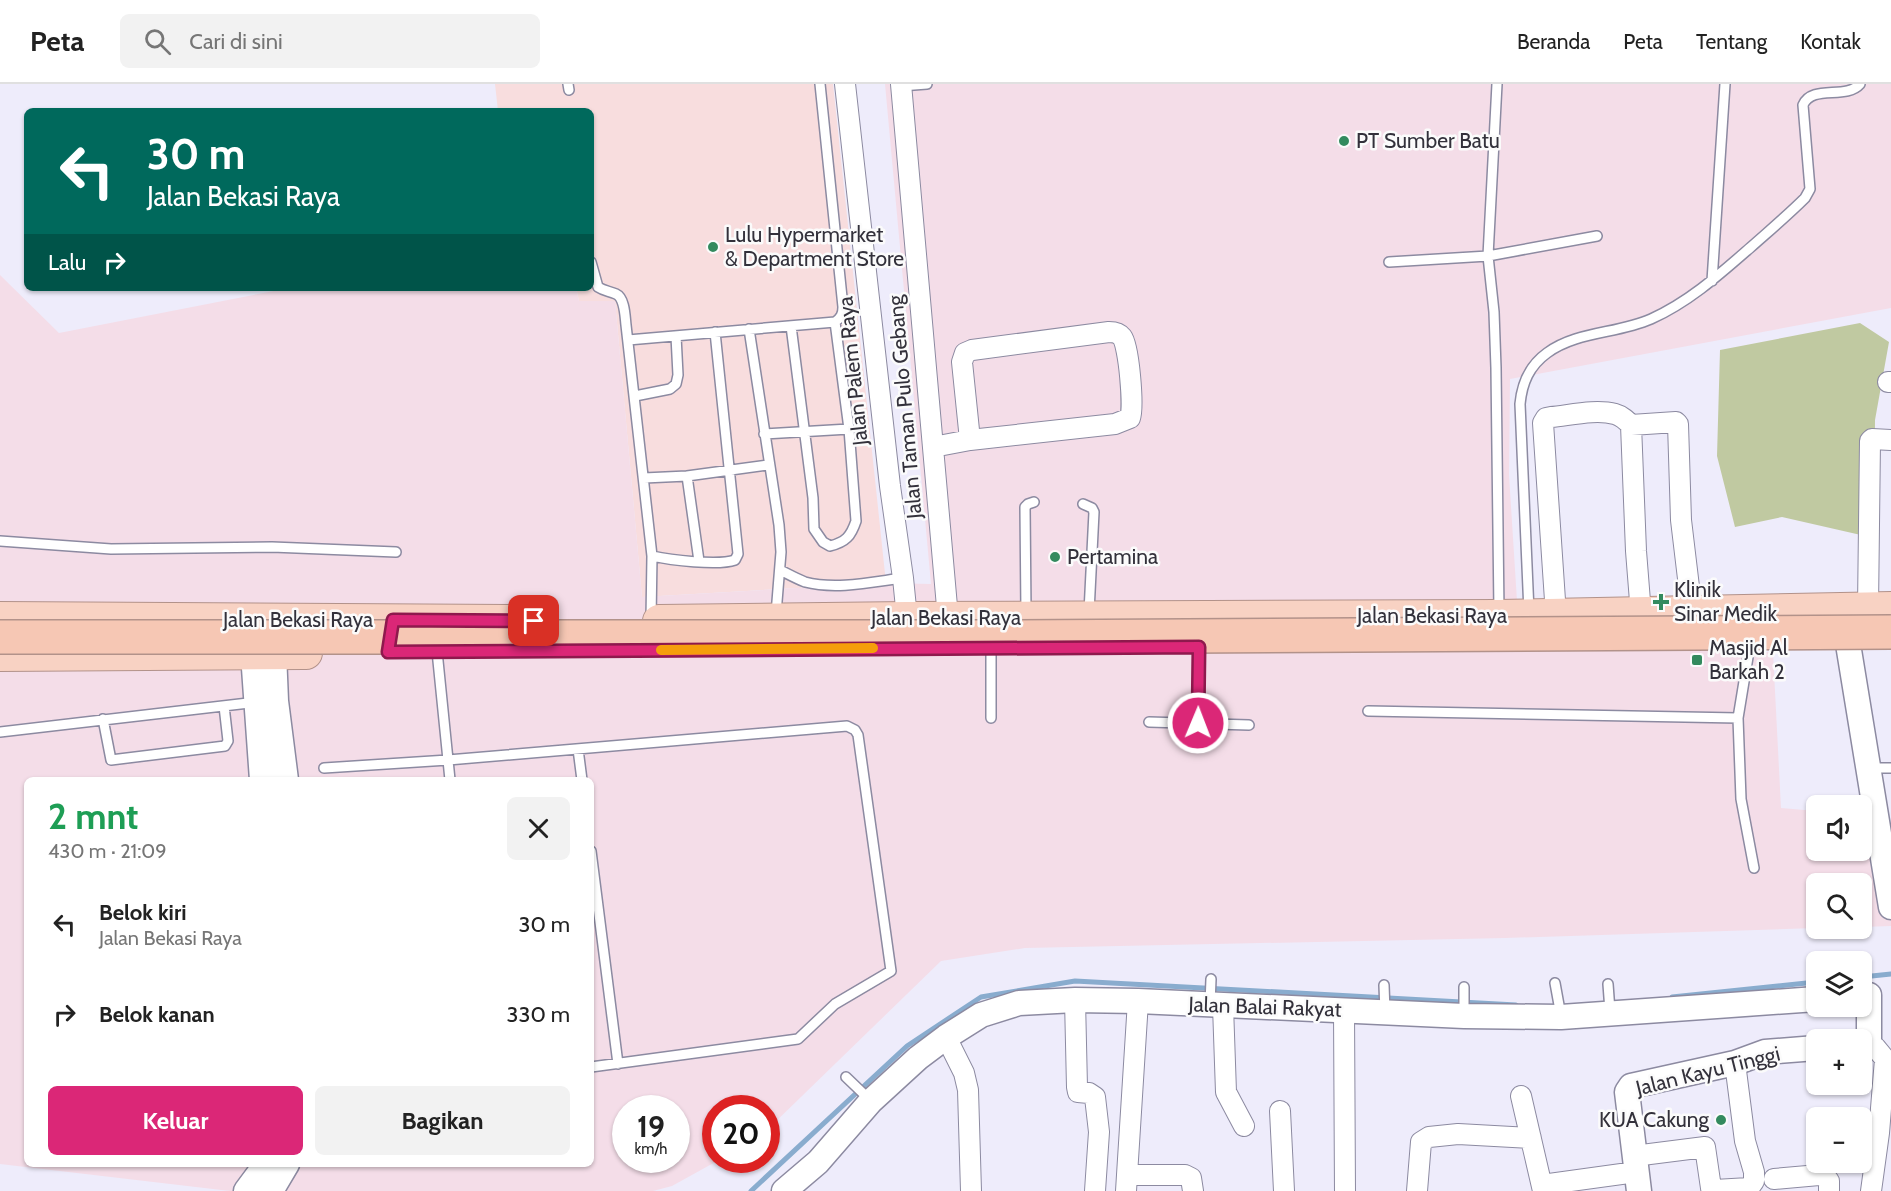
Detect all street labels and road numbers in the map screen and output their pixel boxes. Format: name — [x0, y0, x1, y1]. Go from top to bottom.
street label: Jalan Taman Pulo Gebang — [882, 294, 927, 521]
street label: Jalan Palem Raya — [832, 295, 873, 448]
street label: Jalan Bekasi Raya — [1356, 603, 1507, 628]
street label: Jalan Bekasi Raya — [870, 605, 1021, 630]
street label: Jalan Bekasi Raya — [222, 607, 373, 632]
street label: Jalan Balai Rakyat — [1187, 991, 1342, 1022]
street label: Jalan Kayu Tinggi — [1632, 1041, 1783, 1101]

